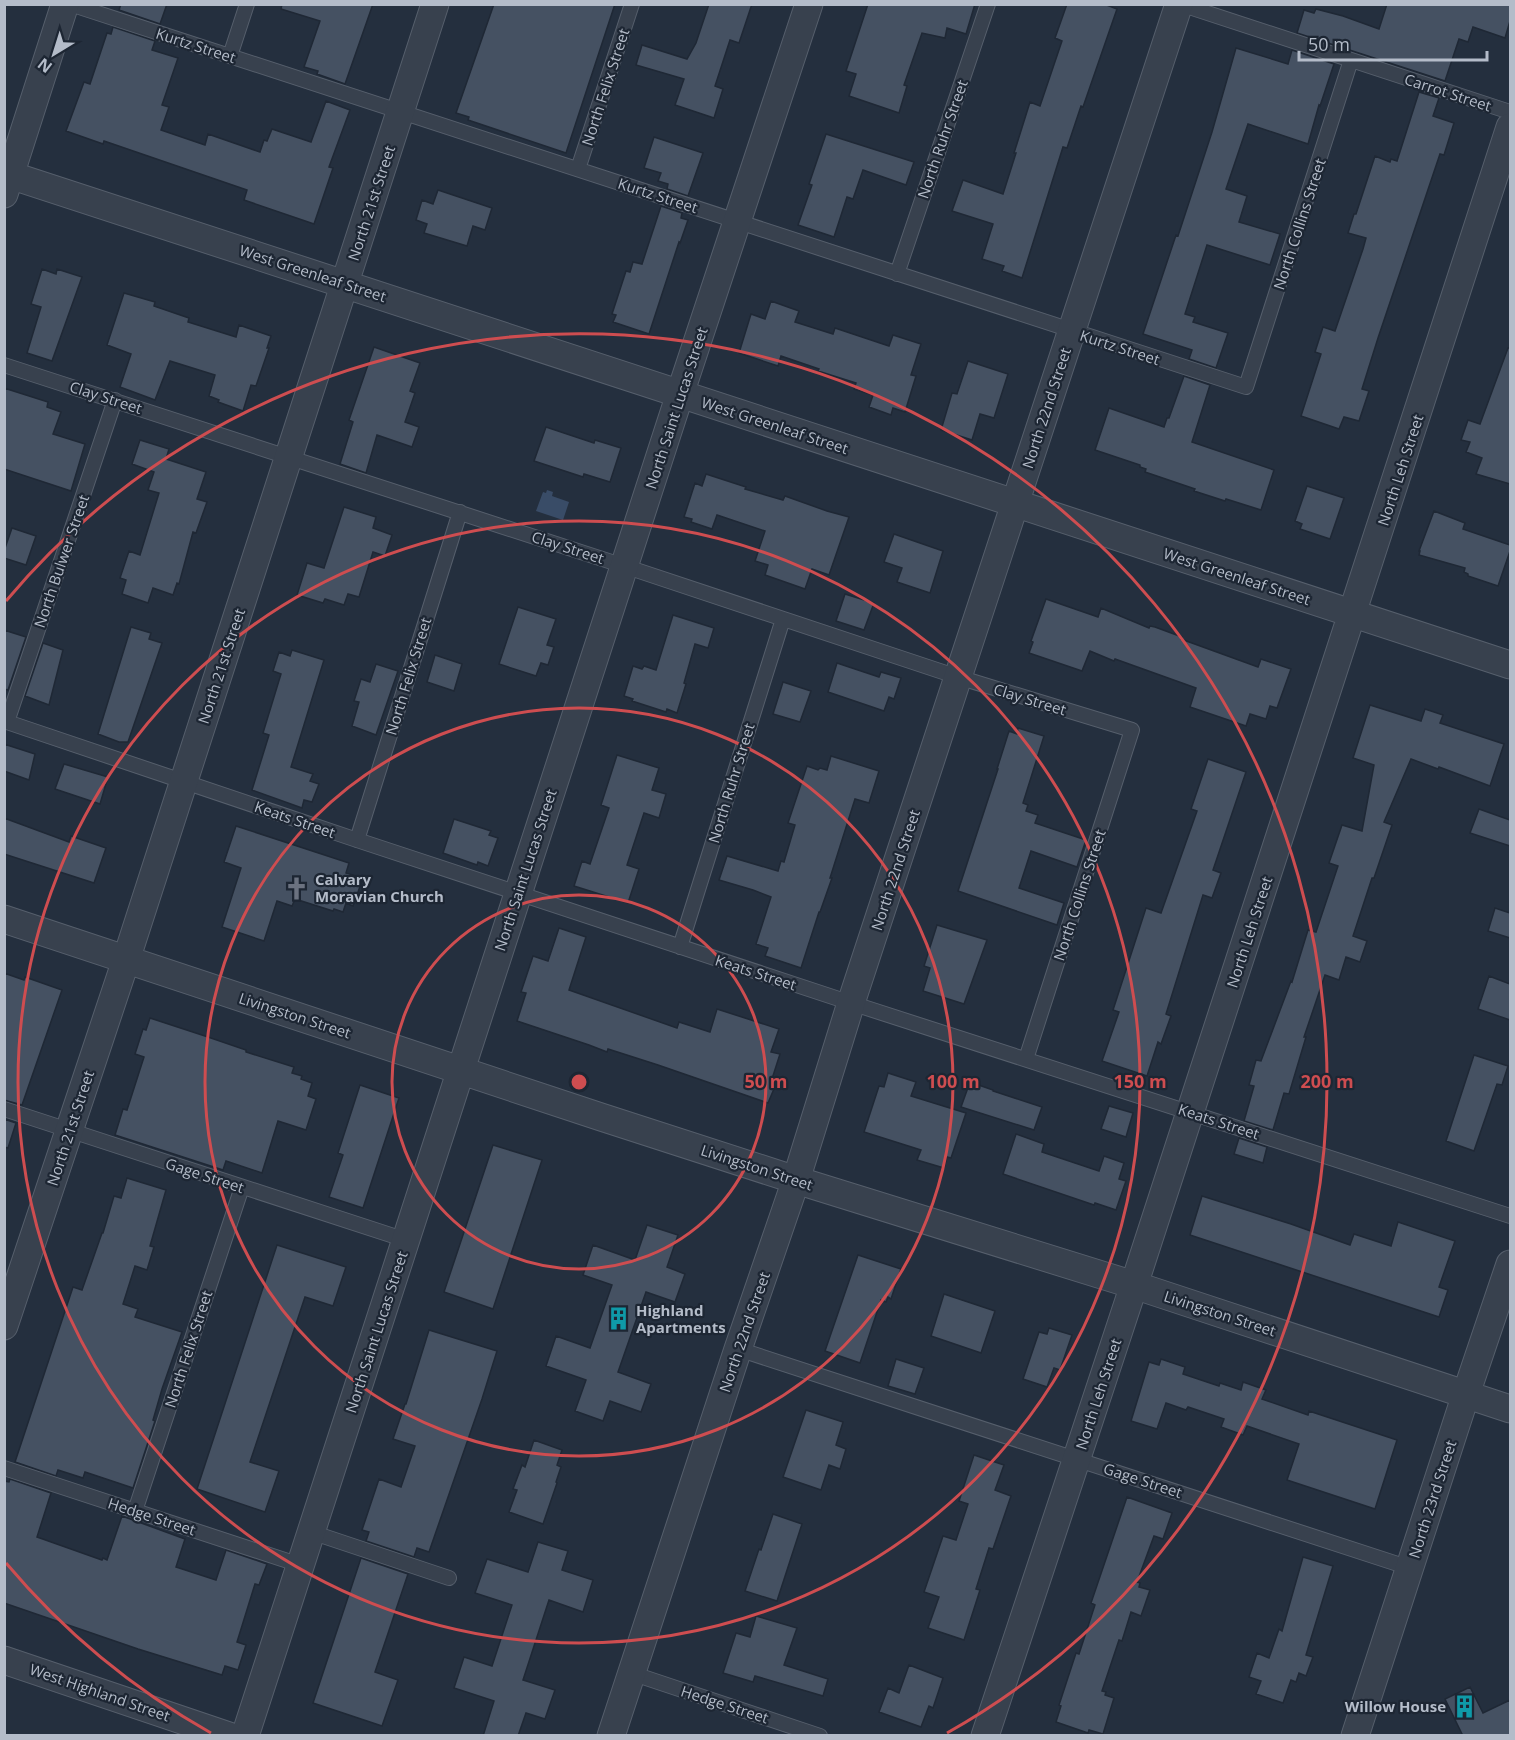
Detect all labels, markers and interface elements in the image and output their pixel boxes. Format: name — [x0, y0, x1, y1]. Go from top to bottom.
street label: Kurtz Street — [154, 23, 238, 67]
north arrow — [24, 24, 84, 84]
scale bar — [1299, 24, 1486, 62]
street label: North Felix Street — [577, 26, 633, 148]
text: 50 m — [1308, 32, 1350, 56]
text: N — [33, 53, 57, 78]
street label: Carrot Street — [1402, 69, 1494, 115]
street label: North Ruhr Street — [912, 77, 972, 201]
street label: North 21st Street — [343, 143, 399, 263]
street label: North Collins Street — [1268, 156, 1330, 292]
street label: Kurtz Street — [616, 173, 700, 217]
street label: West Greenleaf Street — [237, 240, 389, 306]
street label: North Saint Lucas Street — [640, 324, 712, 492]
street label: Kurtz Street — [1078, 325, 1162, 369]
street label: North 22nd Street — [1017, 345, 1075, 471]
street label: Clay Street — [67, 376, 145, 418]
street label: West Greenleaf Street — [699, 392, 851, 458]
street label: North Leh Street — [1373, 412, 1427, 528]
street label: North Bulwer Street — [29, 492, 93, 630]
street label: Clay Street — [529, 526, 607, 568]
street label: West Greenleaf Street — [1161, 543, 1313, 609]
street label: North 21st Street — [193, 606, 249, 726]
street label: North Felix Street — [381, 615, 435, 737]
street label: Clay Street — [991, 678, 1069, 720]
street label: North Ruhr Street — [703, 721, 759, 845]
street label: North Saint Lucas Street — [489, 786, 561, 954]
street label: Keats Street — [252, 796, 338, 842]
street label: North 22nd Street — [866, 807, 924, 933]
street label: North Collins Street — [1048, 827, 1110, 963]
place label: Calvary Moravian Church — [315, 869, 444, 906]
street label: North Leh Street — [1222, 874, 1276, 990]
church icon: Calvary Moravian Church — [284, 875, 310, 901]
street label: Keats Street — [713, 949, 799, 995]
street label: Livingston Street — [236, 987, 354, 1043]
street label: North 21st Street — [42, 1068, 98, 1188]
text: 50 m — [745, 1069, 787, 1093]
text: 100 m — [926, 1069, 980, 1093]
text: 150 m — [1113, 1069, 1167, 1093]
text: 200 m — [1300, 1069, 1354, 1093]
centre of rings — [569, 1072, 589, 1092]
street label: Keats Street — [1176, 1098, 1262, 1144]
street label: Livingston Street — [698, 1139, 816, 1195]
street label: Gage Street — [163, 1153, 247, 1197]
street label: North Saint Lucas Street — [340, 1248, 412, 1416]
street label: North 22nd Street — [714, 1269, 774, 1395]
street label: Livingston Street — [1161, 1285, 1279, 1341]
street label: North Felix Street — [160, 1288, 216, 1410]
place label: Highland Apartments — [636, 1300, 726, 1337]
building icon: Highland Apartments — [605, 1306, 631, 1332]
street label: North Leh Street — [1071, 1336, 1125, 1452]
street label: North 23rd Street — [1403, 1437, 1461, 1561]
street label: Gage Street — [1101, 1458, 1185, 1502]
street label: Hedge Street — [106, 1492, 198, 1540]
street label: West Highland Street — [27, 1659, 173, 1725]
street label: Hedge Street — [679, 1680, 771, 1728]
building icon: Willow House — [1451, 1693, 1477, 1719]
place label: Willow House — [1345, 1696, 1446, 1716]

